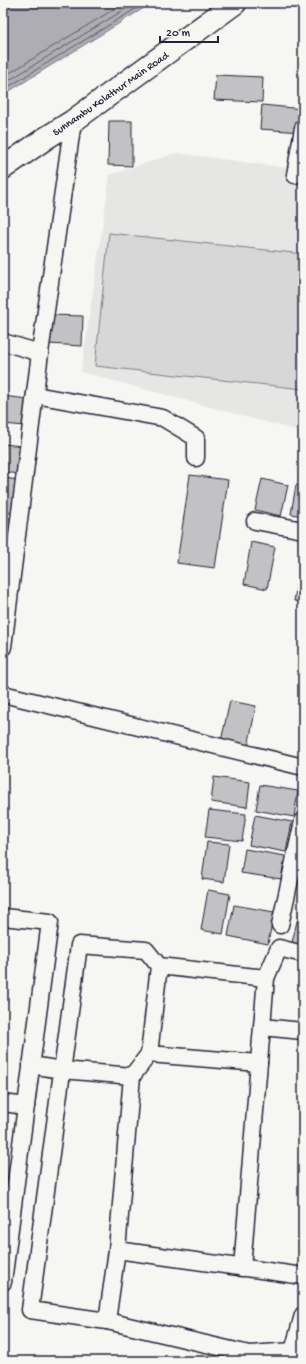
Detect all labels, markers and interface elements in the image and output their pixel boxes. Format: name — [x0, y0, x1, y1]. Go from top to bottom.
scale bar — [160, 18, 218, 44]
text: 20 m — [166, 27, 191, 41]
street label: Sunnambu Kolathur Main Road — [51, 49, 173, 139]

